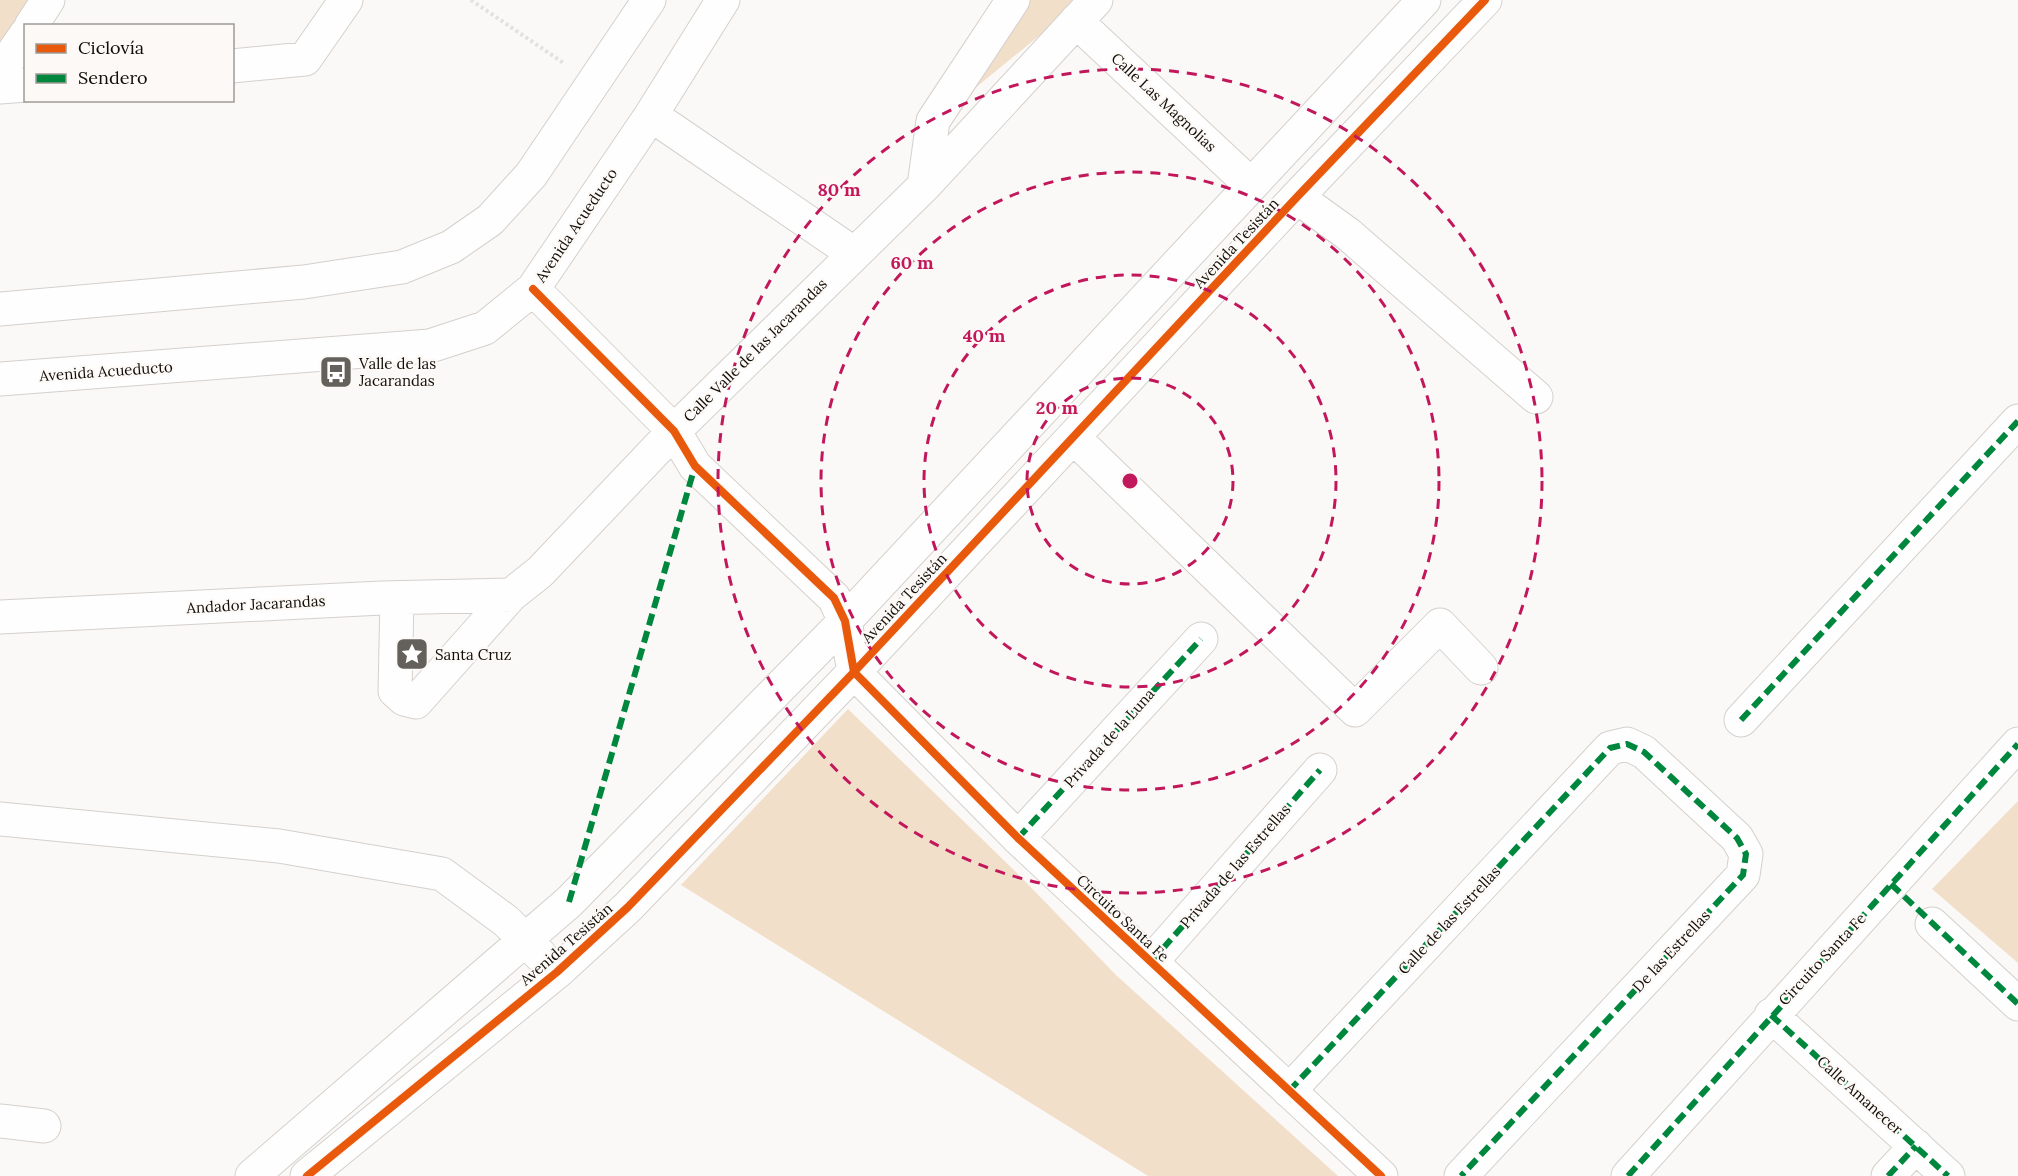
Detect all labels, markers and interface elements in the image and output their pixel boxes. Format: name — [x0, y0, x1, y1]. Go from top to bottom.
legend — [24, 24, 234, 102]
text: Ciclovía — [78, 36, 144, 59]
street label: Calle Las Magnolias — [1108, 48, 1221, 156]
text: Sendero — [78, 66, 148, 89]
street label: Avenida Acueducto — [530, 164, 621, 286]
text: 80 m — [817, 178, 861, 201]
street label: Avenida Tesistán — [1189, 194, 1283, 293]
text: 60 m — [890, 251, 934, 274]
street label: Calle Valle de las Jacarandas — [679, 274, 831, 426]
text: 40 m — [963, 324, 1006, 347]
bus stop icon: Valle de las Jacarandas — [318, 354, 354, 390]
place label: Valle de las Jacarandas — [358, 354, 436, 390]
street label: Avenida Acueducto — [38, 357, 173, 385]
text: 20 m — [1036, 396, 1079, 419]
centre of rings — [1120, 471, 1140, 491]
street label: Avenida Tesistán — [857, 549, 951, 648]
street label: Andador Jacarandas — [185, 591, 326, 617]
place icon: Santa Cruz — [394, 636, 430, 672]
place label: Santa Cruz — [435, 645, 511, 664]
street label: Privada de la Luna — [1059, 684, 1159, 792]
street label: Privada de las Estrellas — [1176, 800, 1294, 932]
street label: Calle de las Estrellas — [1394, 862, 1504, 978]
street label: Circuito Santa Fe — [1073, 870, 1173, 966]
street label: Avenida Tesistán — [515, 899, 616, 990]
street label: De las Estrellas — [1628, 906, 1714, 996]
street label: Circuito Santa Fe — [1774, 909, 1870, 1009]
street label: Calle Amanecer — [1813, 1052, 1907, 1139]

